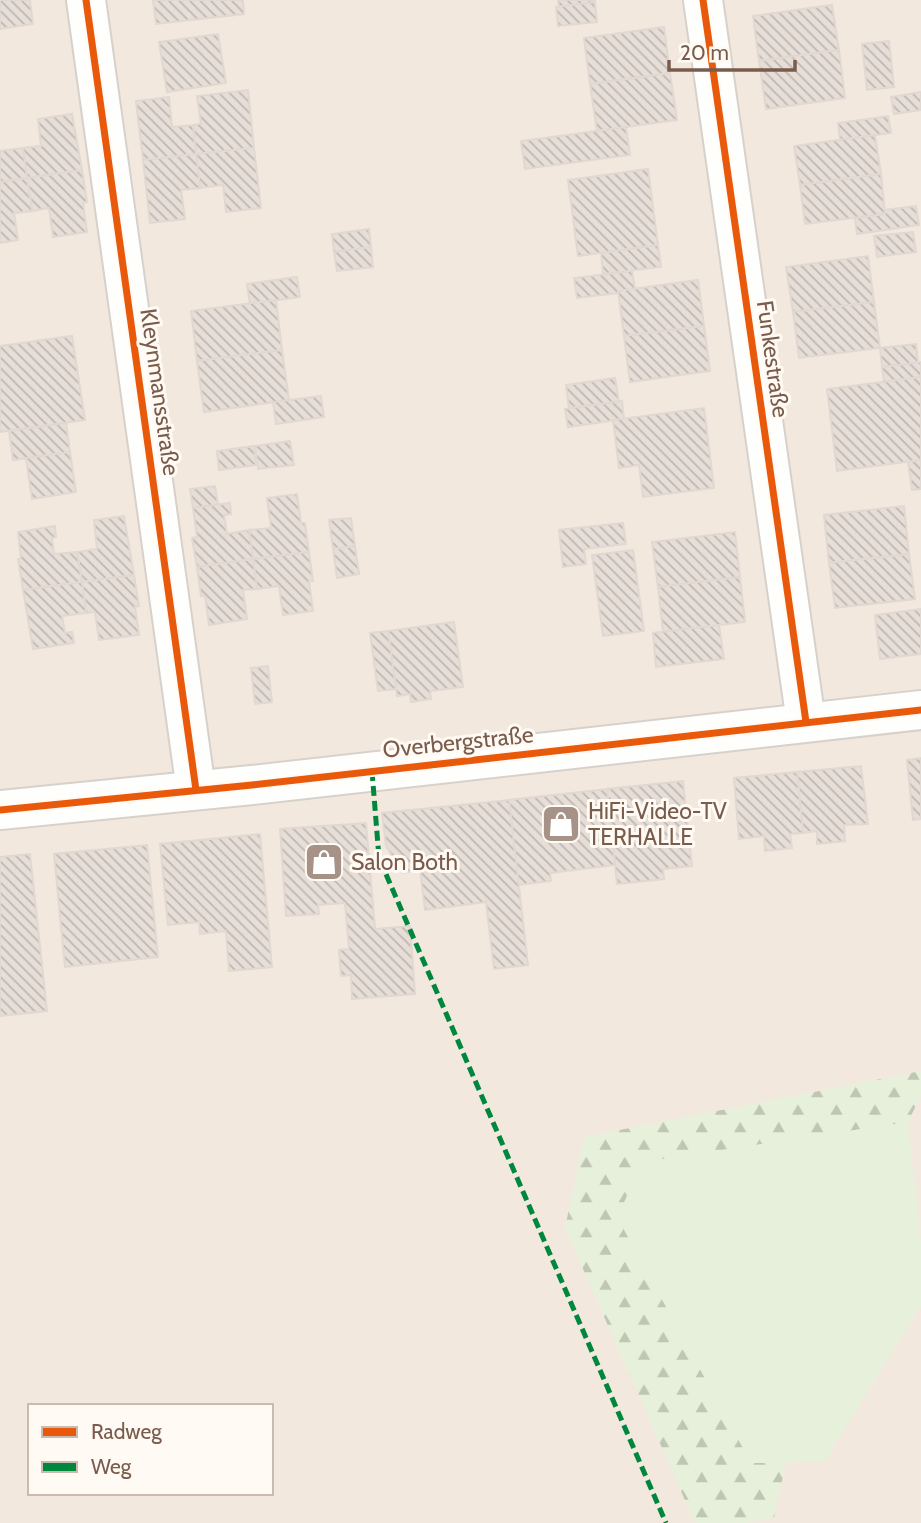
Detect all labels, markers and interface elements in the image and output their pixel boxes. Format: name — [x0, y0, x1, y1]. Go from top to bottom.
scale bar — [669, 28, 795, 72]
text: 20 m — [680, 40, 729, 65]
street label: Funkestraße — [751, 299, 795, 420]
street label: Kleynmansstraße — [134, 307, 186, 478]
street label: Overbergstraße — [381, 720, 535, 764]
place label: HiFi-Video-TV TERHALLE — [588, 797, 727, 851]
shop icon: HiFi-Video-TV TERHALLE — [540, 803, 582, 845]
shop icon: Salon Both — [303, 841, 345, 883]
place label: Salon Both — [351, 848, 458, 876]
legend — [28, 1404, 273, 1495]
text: Radweg — [91, 1419, 162, 1444]
text: Weg — [91, 1454, 132, 1479]

